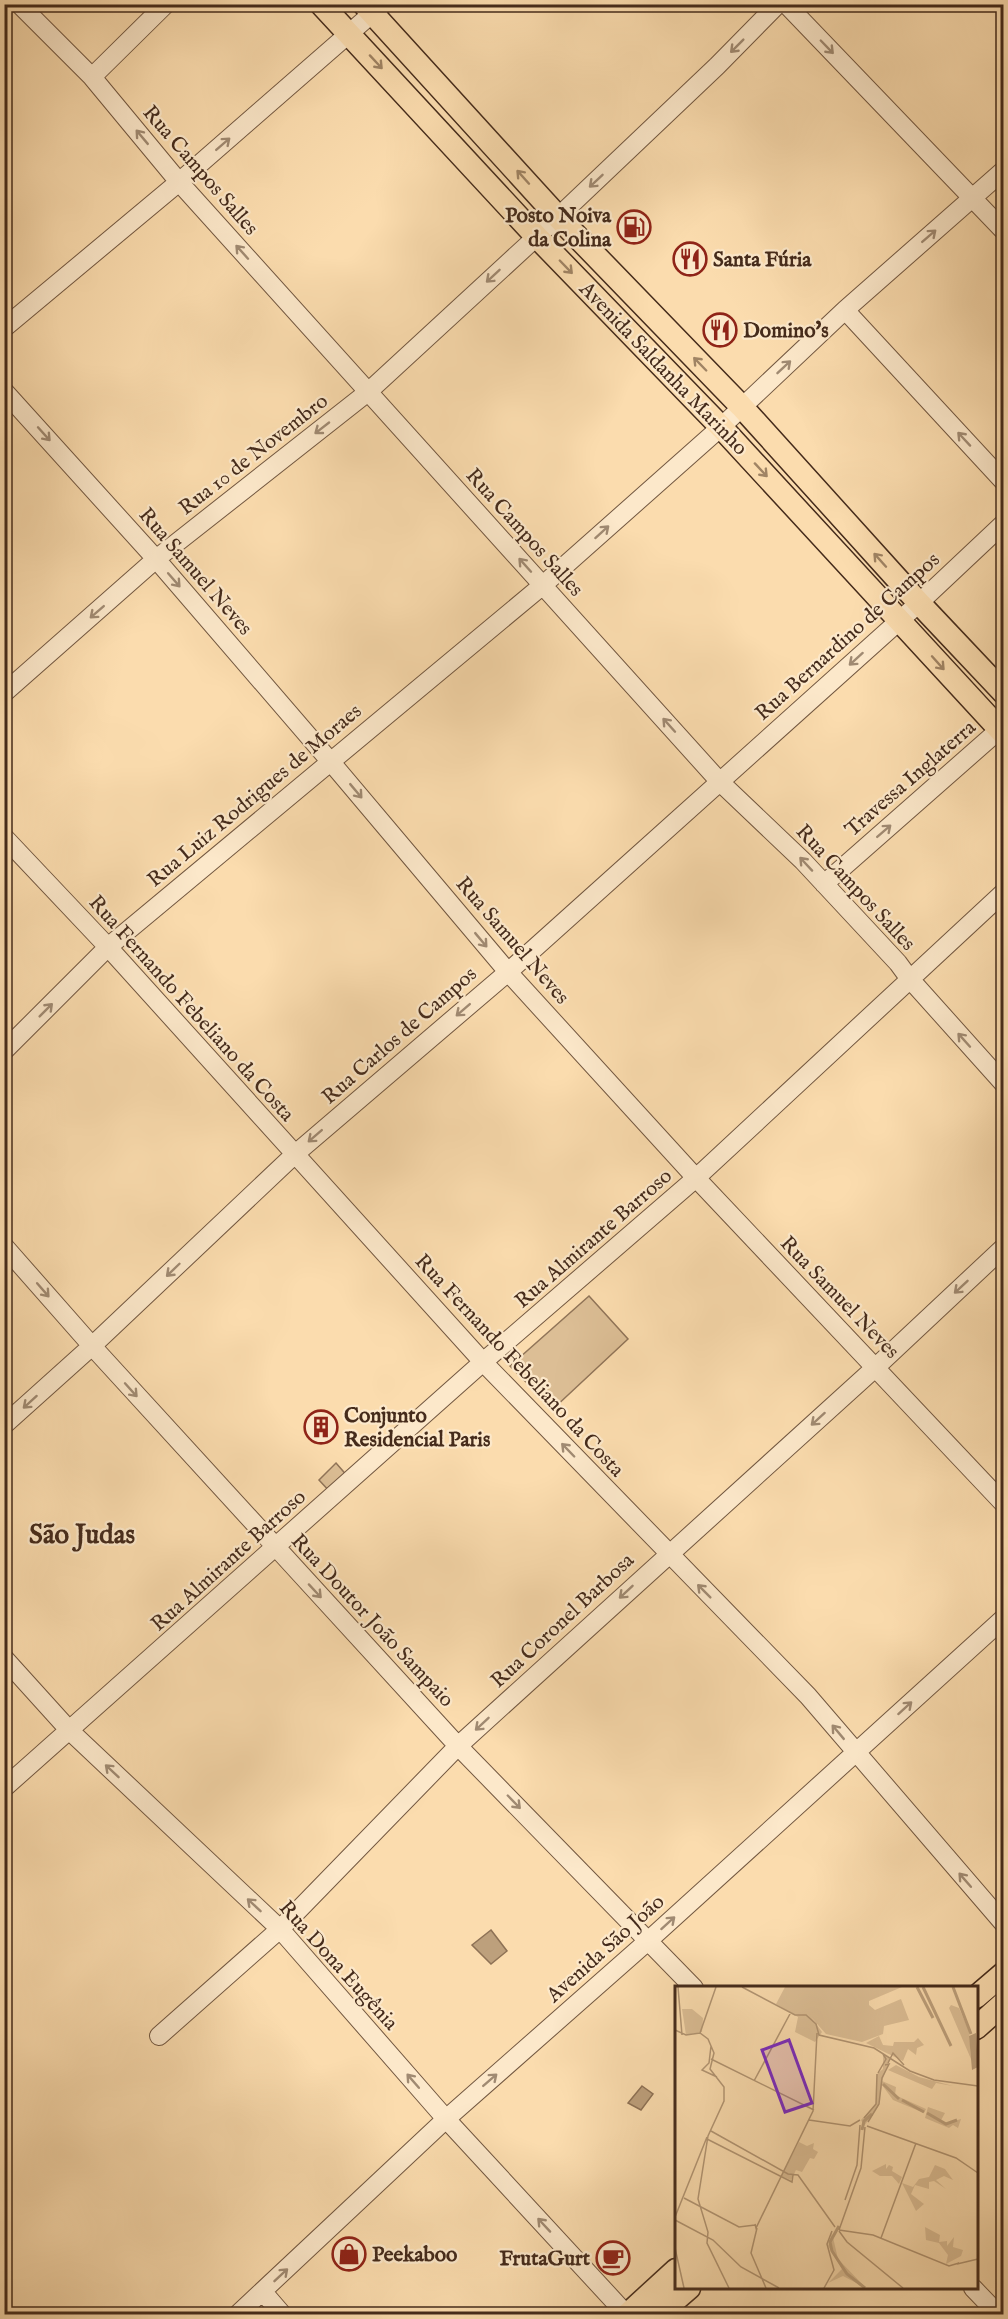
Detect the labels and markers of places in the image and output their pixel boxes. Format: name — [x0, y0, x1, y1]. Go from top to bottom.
place label: Posto Noiva da Colina — [505, 203, 612, 254]
fuel station icon: Posto Noiva da Colina — [616, 209, 652, 245]
restaurant icon: Santa Fúria — [672, 241, 708, 277]
place label: Santa Fúria — [713, 247, 812, 274]
restaurant icon: Domino's — [702, 312, 738, 348]
place label: Domino's — [743, 318, 829, 345]
place label: Conjunto Residencial Paris — [344, 1403, 490, 1454]
building icon: Conjunto Residencial Paris — [303, 1409, 339, 1445]
shop icon: Peekaboo — [331, 2236, 367, 2272]
cafe icon: FrutaGurt — [595, 2240, 631, 2276]
place label: Peekaboo — [372, 2242, 458, 2269]
place label: FrutaGurt — [500, 2246, 591, 2273]

